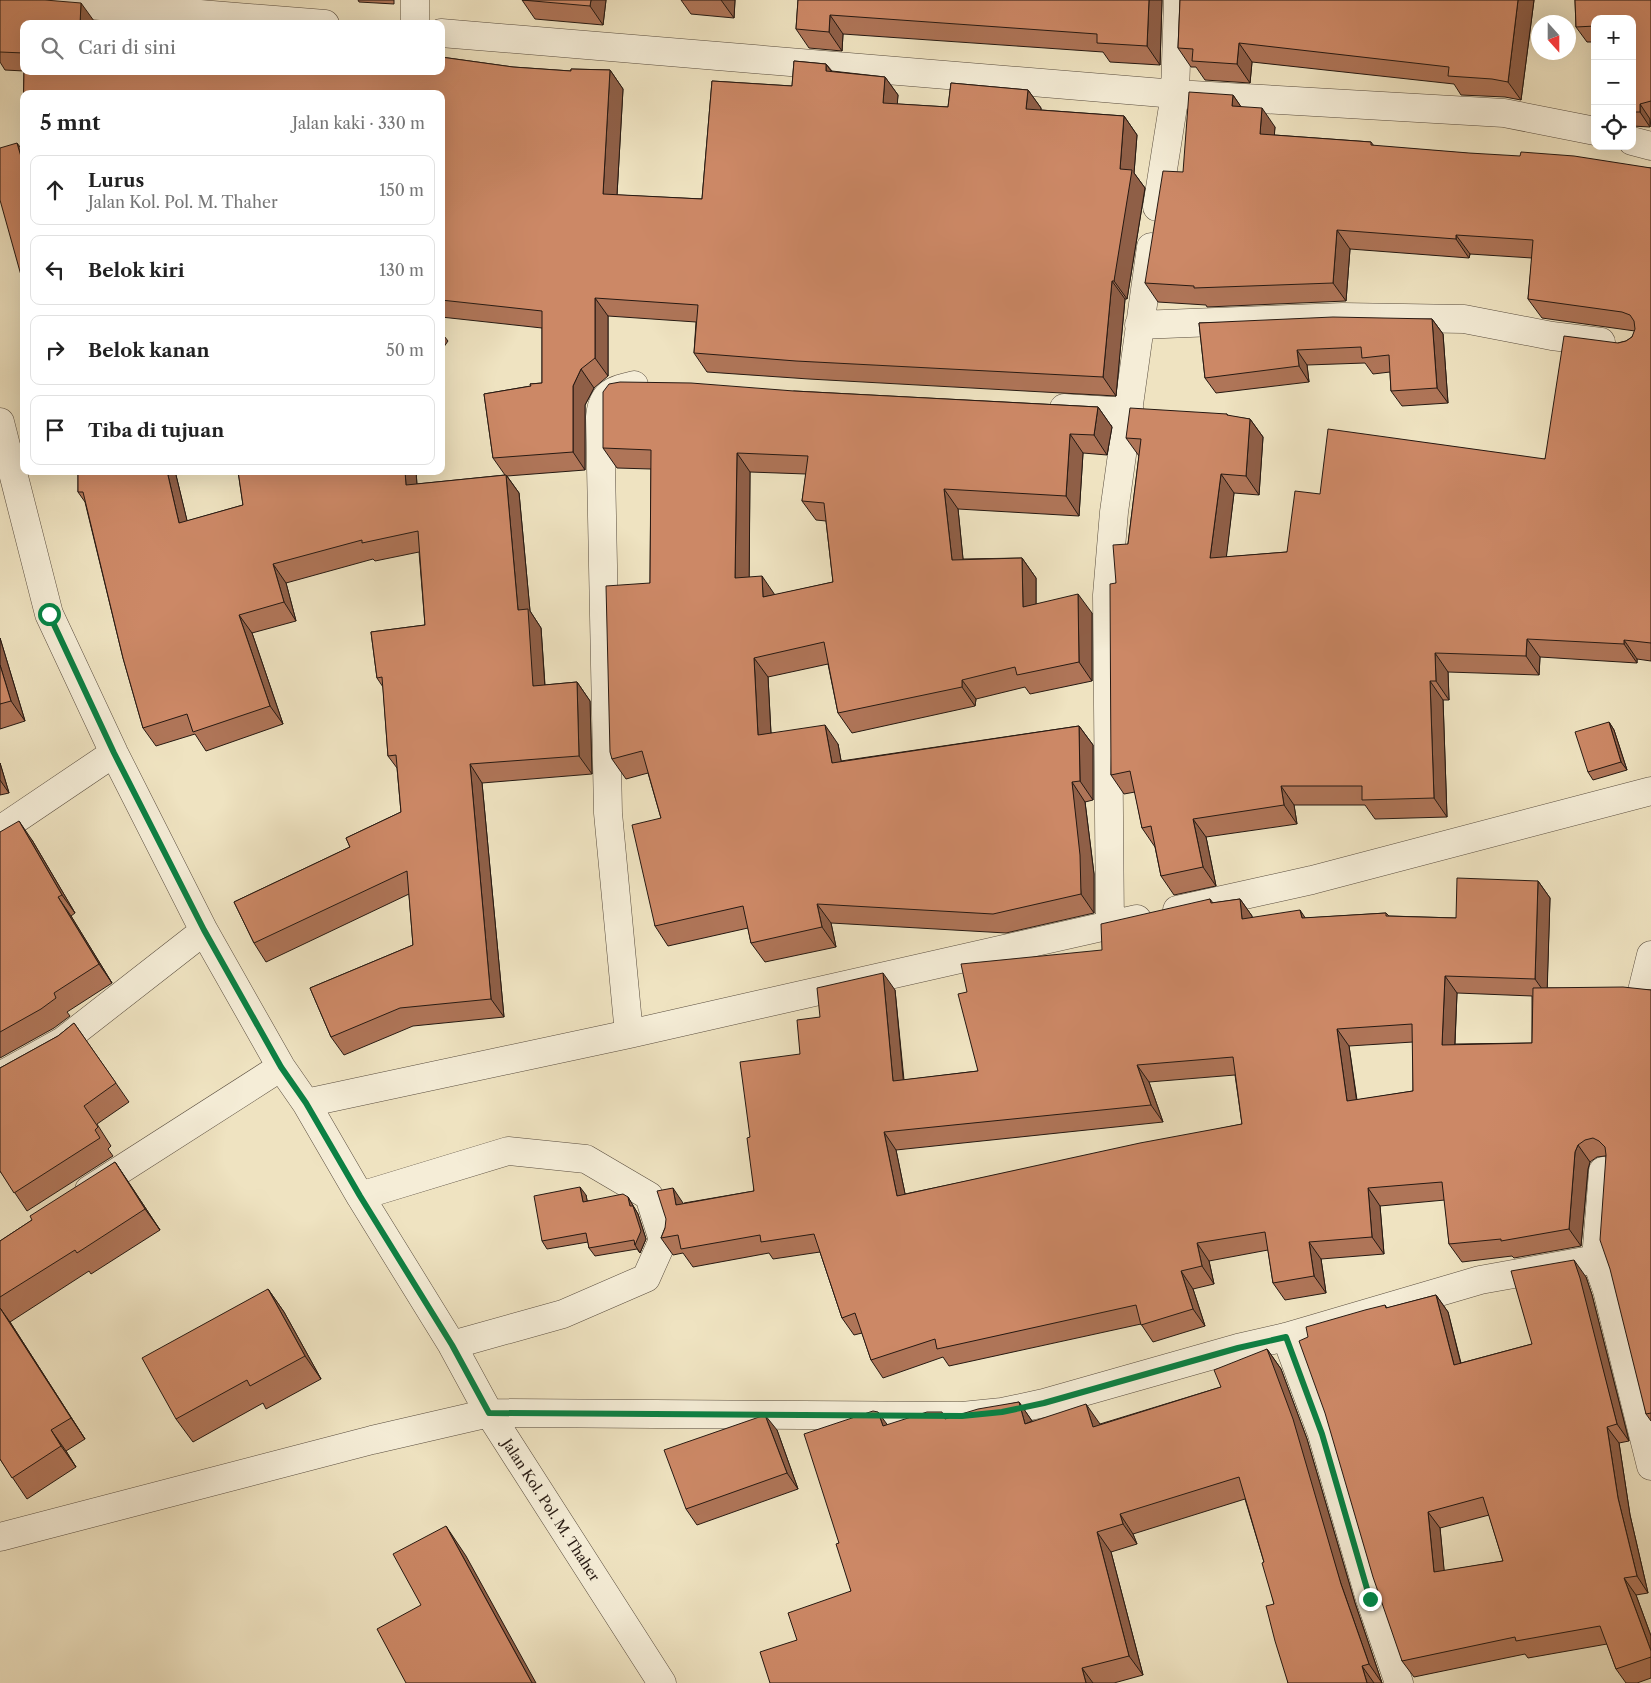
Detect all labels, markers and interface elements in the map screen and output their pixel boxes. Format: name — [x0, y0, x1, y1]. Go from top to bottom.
north arrow — [1531, 15, 1576, 60]
map controls — [1591, 15, 1636, 150]
button: + — [1591, 15, 1636, 60]
search box — [20, 20, 445, 75]
icon: search — [38, 34, 66, 62]
text: Cari di sini — [78, 36, 176, 59]
button: − — [1591, 60, 1636, 105]
button: locate — [1591, 105, 1636, 150]
text: 5 mnt — [40, 110, 101, 135]
text: Jalan kaki · 330 m — [292, 113, 425, 133]
text: Lurus — [88, 169, 144, 192]
icon: ahead — [41, 176, 69, 204]
text: 150 m — [379, 180, 424, 200]
text: Jalan Kol. Pol. M. Thaher — [88, 192, 278, 212]
icon: left — [41, 256, 69, 284]
text: Belok kiri — [88, 259, 185, 282]
text: 130 m — [379, 260, 424, 280]
icon: right — [41, 336, 69, 364]
text: Belok kanan — [88, 339, 210, 362]
text: 50 m — [386, 340, 424, 360]
icon: arrive — [41, 416, 69, 444]
text: Tiba di tujuan — [88, 419, 224, 442]
route start — [38, 603, 61, 626]
street label: Jalan Kol. Pol. M. Thaher — [497, 1434, 604, 1585]
route end — [1359, 1588, 1382, 1611]

